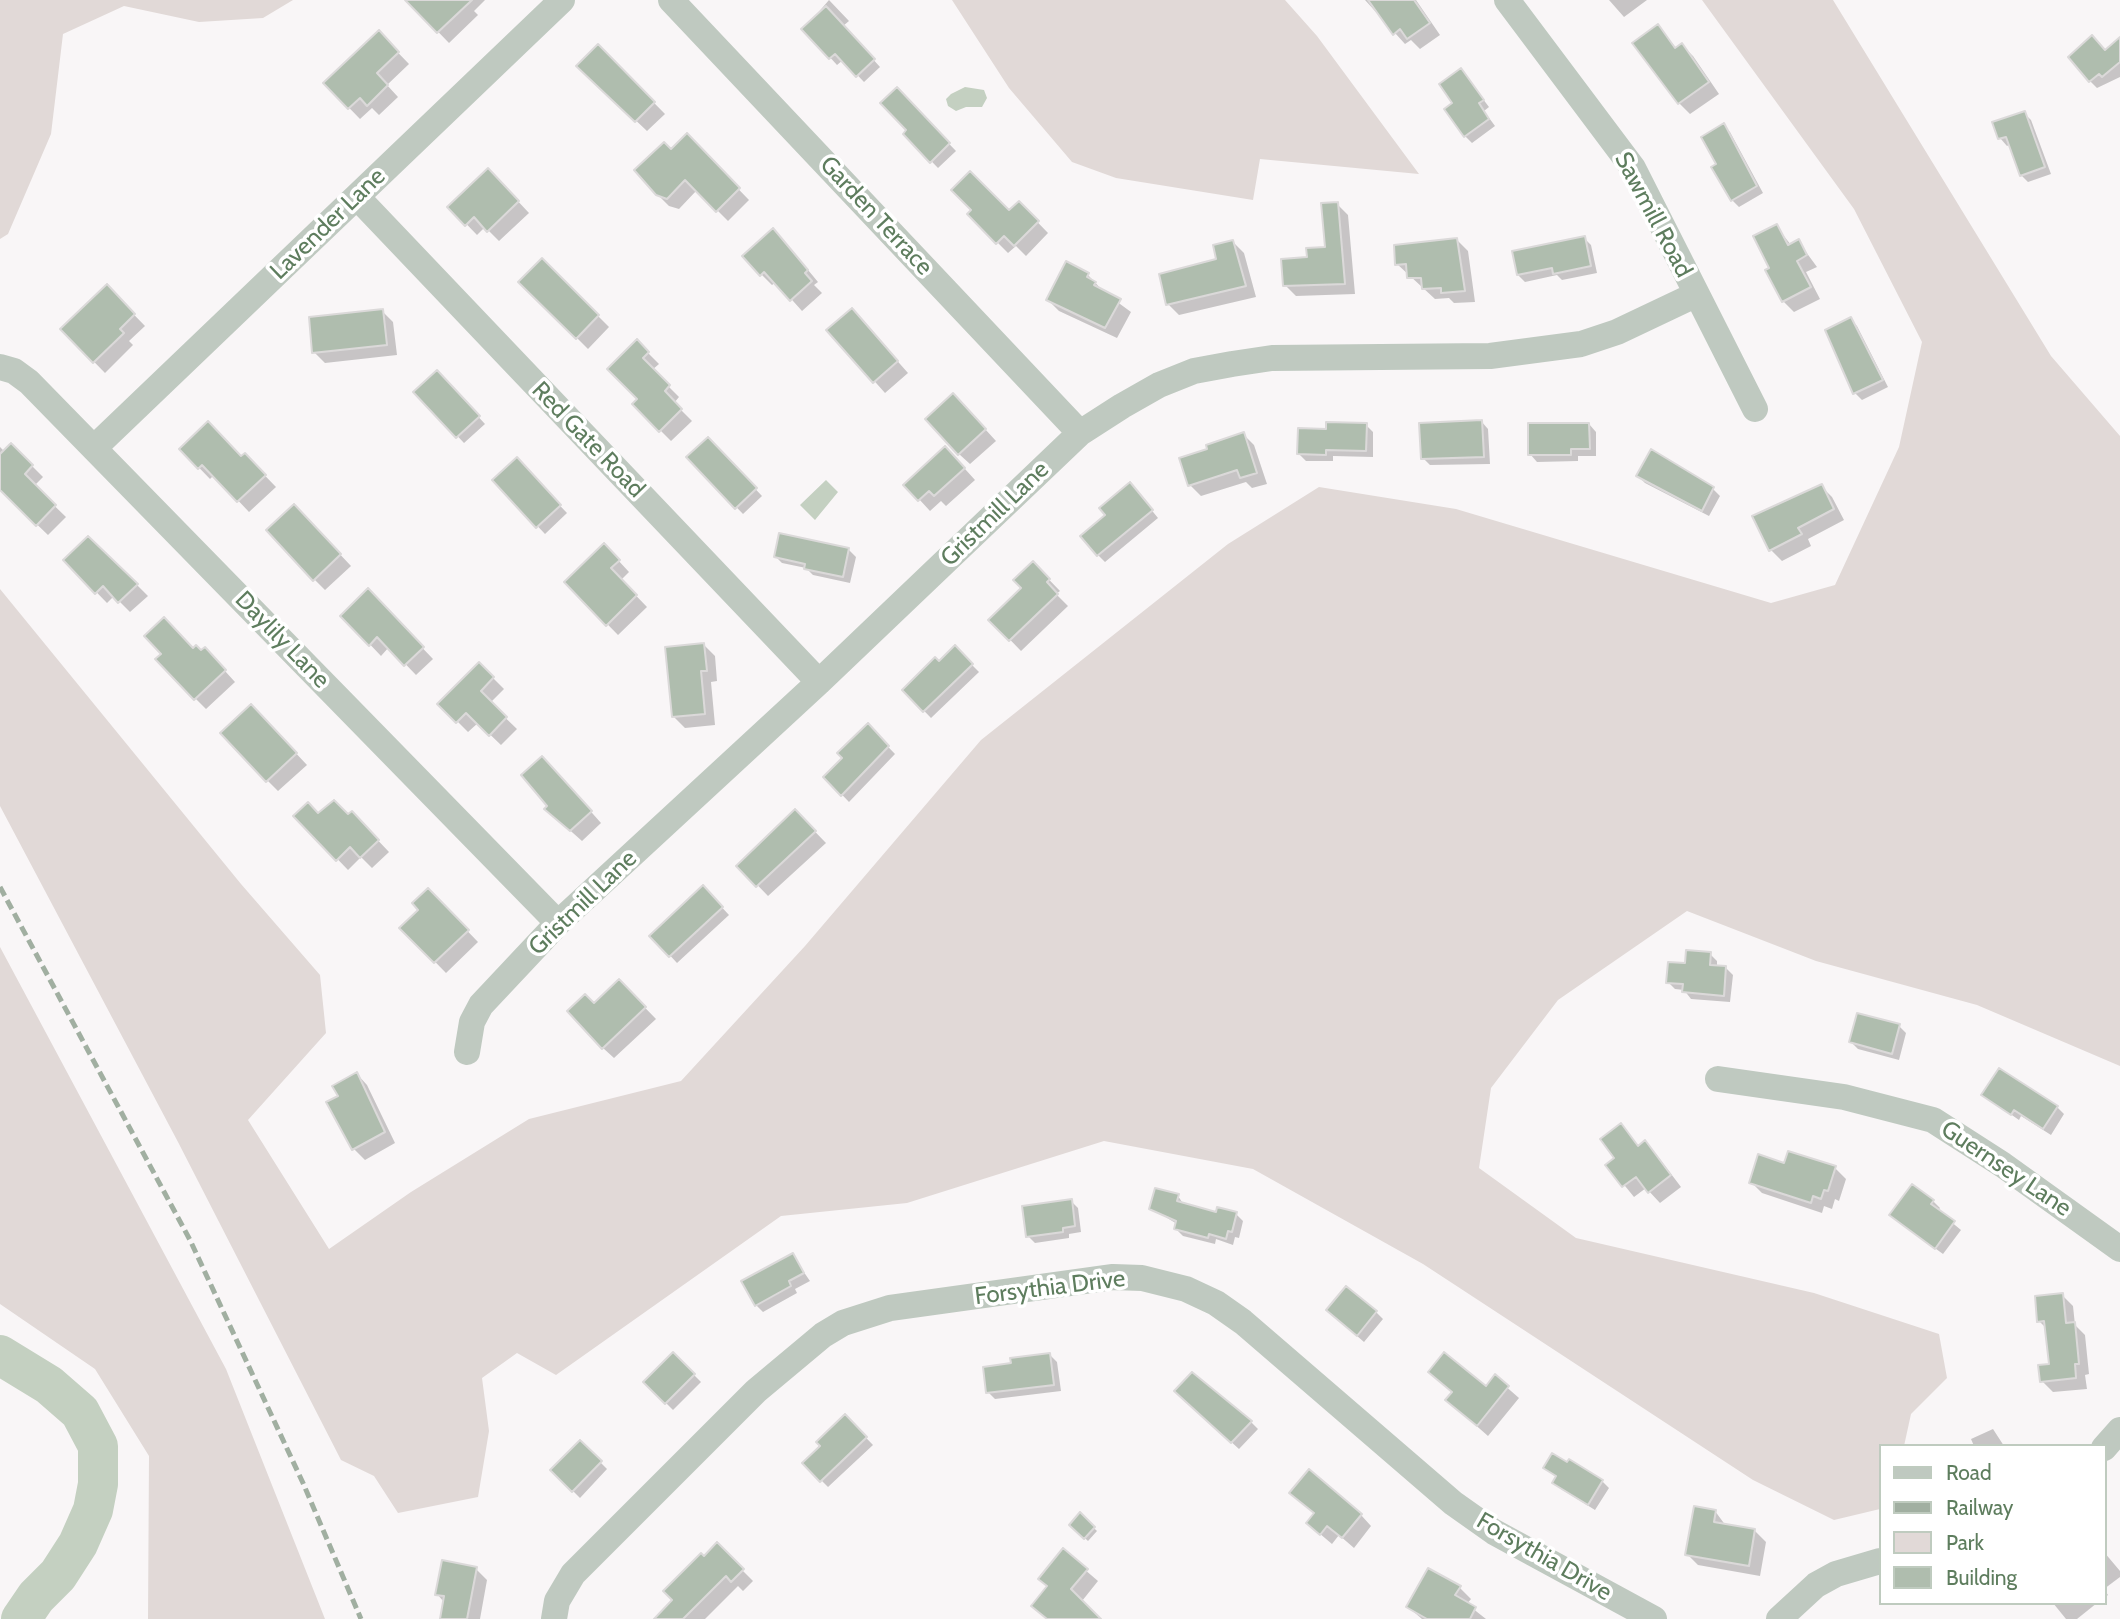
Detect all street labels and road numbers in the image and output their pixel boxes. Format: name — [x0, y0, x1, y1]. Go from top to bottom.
street label: Sawmill Road — [1608, 148, 1698, 282]
street label: Garden Terrace — [814, 151, 938, 281]
street label: Lavender Lane — [265, 162, 391, 286]
street label: Red Gate Road — [525, 376, 651, 504]
street label: Gristmill Lane — [935, 455, 1055, 573]
street label: Daylily Lane — [229, 586, 335, 694]
street label: Gristmill Lane — [523, 844, 643, 962]
street label: Guernsey Lane — [1935, 1115, 2077, 1223]
street label: Forsythia Drive — [973, 1264, 1127, 1312]
street label: Forsythia Drive — [1471, 1507, 1617, 1607]

